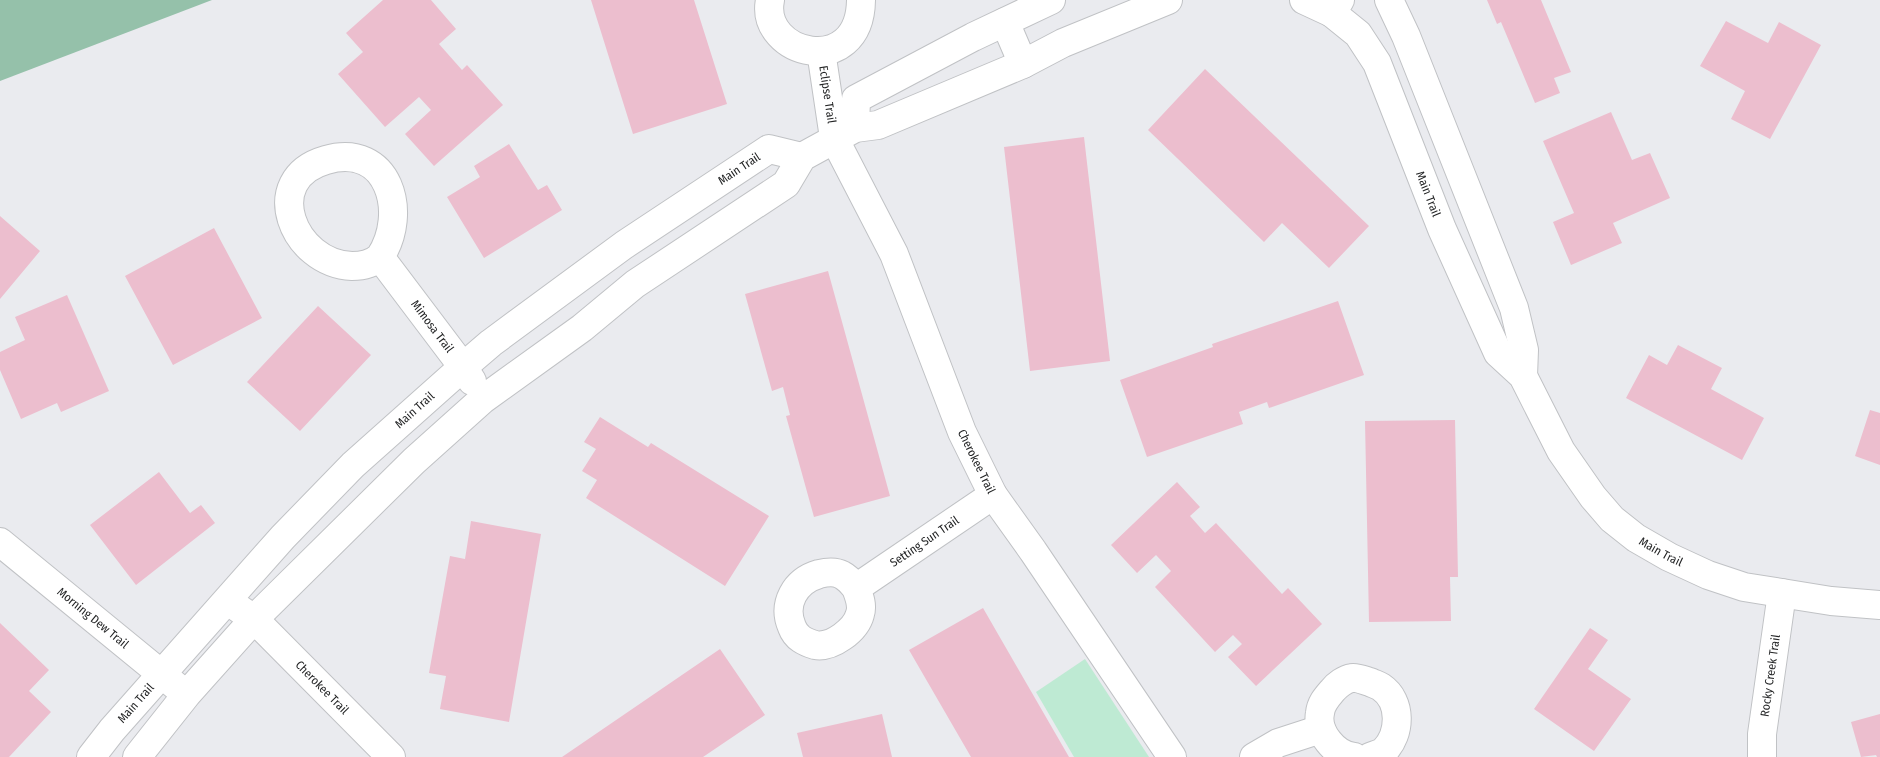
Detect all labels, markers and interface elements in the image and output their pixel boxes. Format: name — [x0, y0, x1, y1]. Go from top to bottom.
street label: Eclipse Trail — [816, 65, 839, 124]
street label: Main Trail — [715, 150, 763, 188]
street label: Main Trail — [1413, 169, 1444, 219]
street label: Mimosa Trail — [408, 297, 457, 355]
street label: Main Trail — [392, 389, 437, 431]
street label: Cherokee Trail — [955, 427, 998, 496]
street label: Setting Sun Trail — [887, 513, 962, 570]
street label: Main Trail — [1637, 534, 1685, 569]
street label: Morning Dew Trail — [54, 585, 131, 651]
street label: Rocky Creek Trail — [1758, 634, 1783, 718]
street label: Cherokee Trail — [293, 658, 352, 717]
street label: Main Trail — [115, 681, 157, 726]

